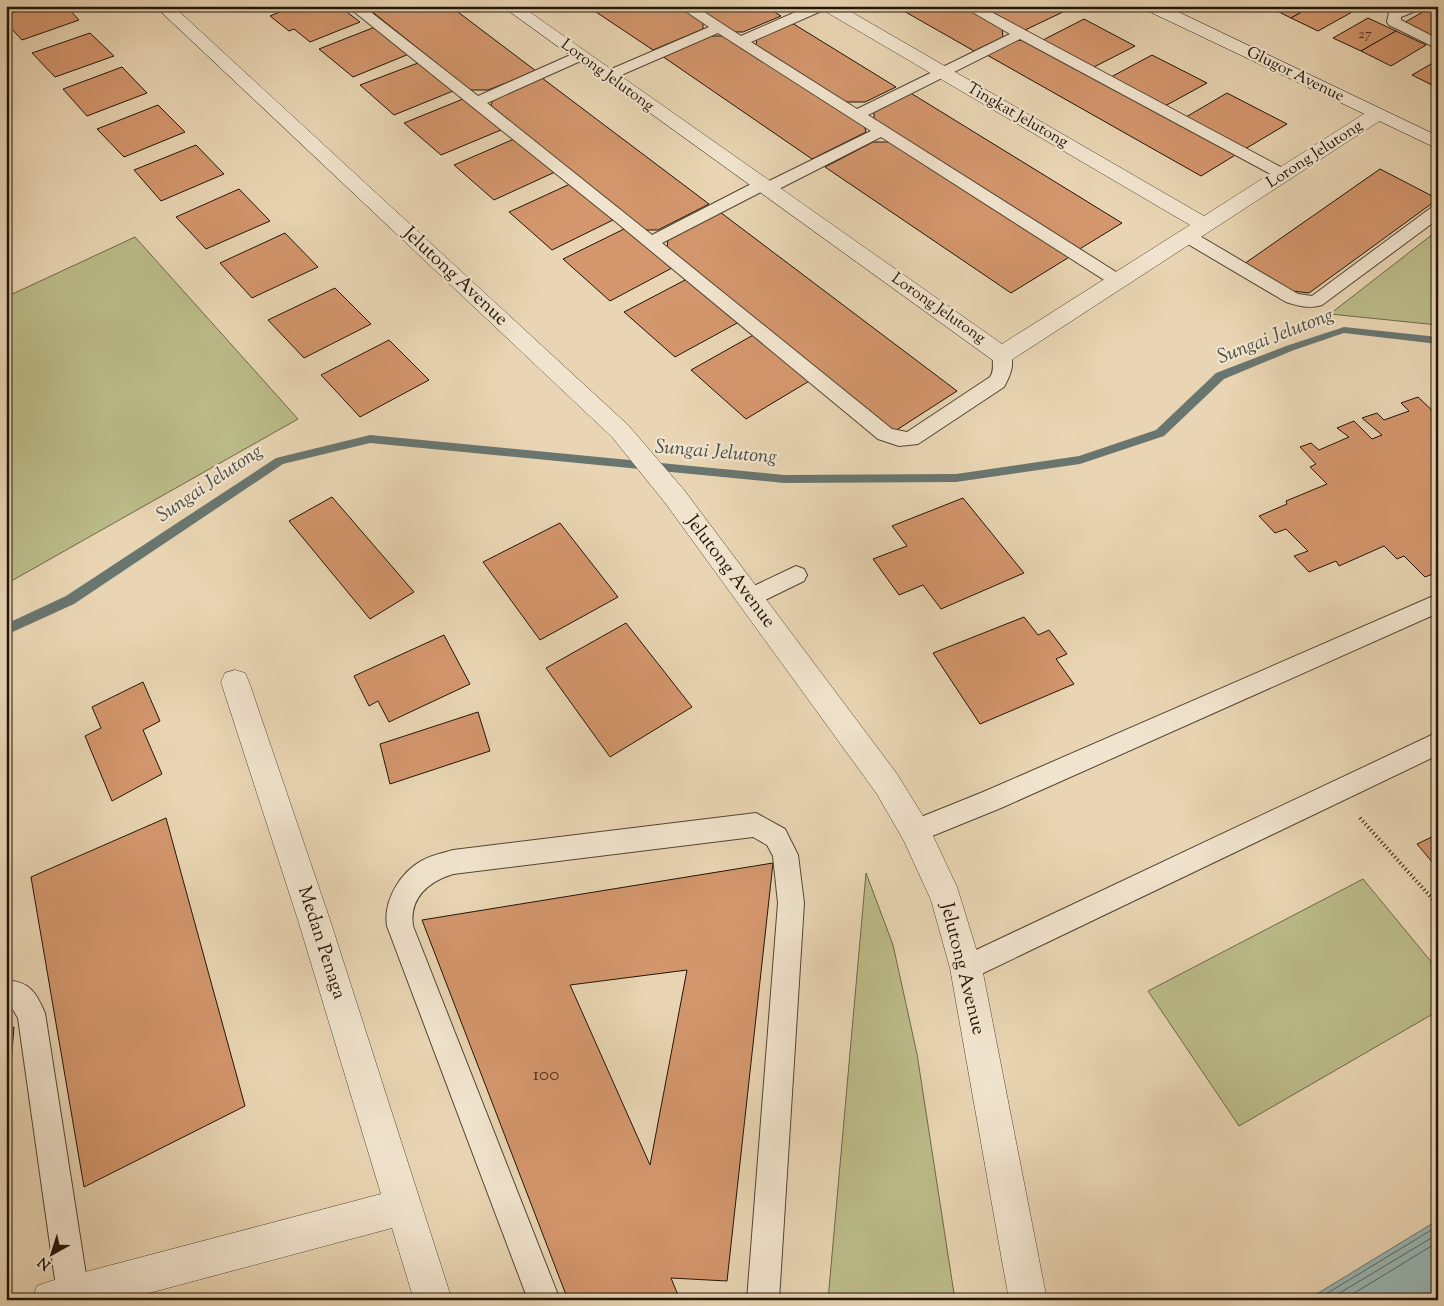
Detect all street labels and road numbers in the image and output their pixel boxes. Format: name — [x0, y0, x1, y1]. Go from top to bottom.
street label: Lorong Jelutong — [556, 34, 659, 118]
street label: Glugor Avenue — [1242, 41, 1348, 109]
street label: Tingkat Jelutong — [962, 78, 1072, 155]
street label: Lorong Jelutong — [1262, 115, 1368, 195]
street label: Jelutong Avenue — [396, 220, 514, 333]
street label: Lorong Jelutong — [886, 268, 990, 350]
street label: Jelutong Avenue — [678, 509, 782, 634]
street label: Medan Penaga — [290, 883, 352, 1003]
street label: Jelutong Avenue — [932, 899, 991, 1038]

